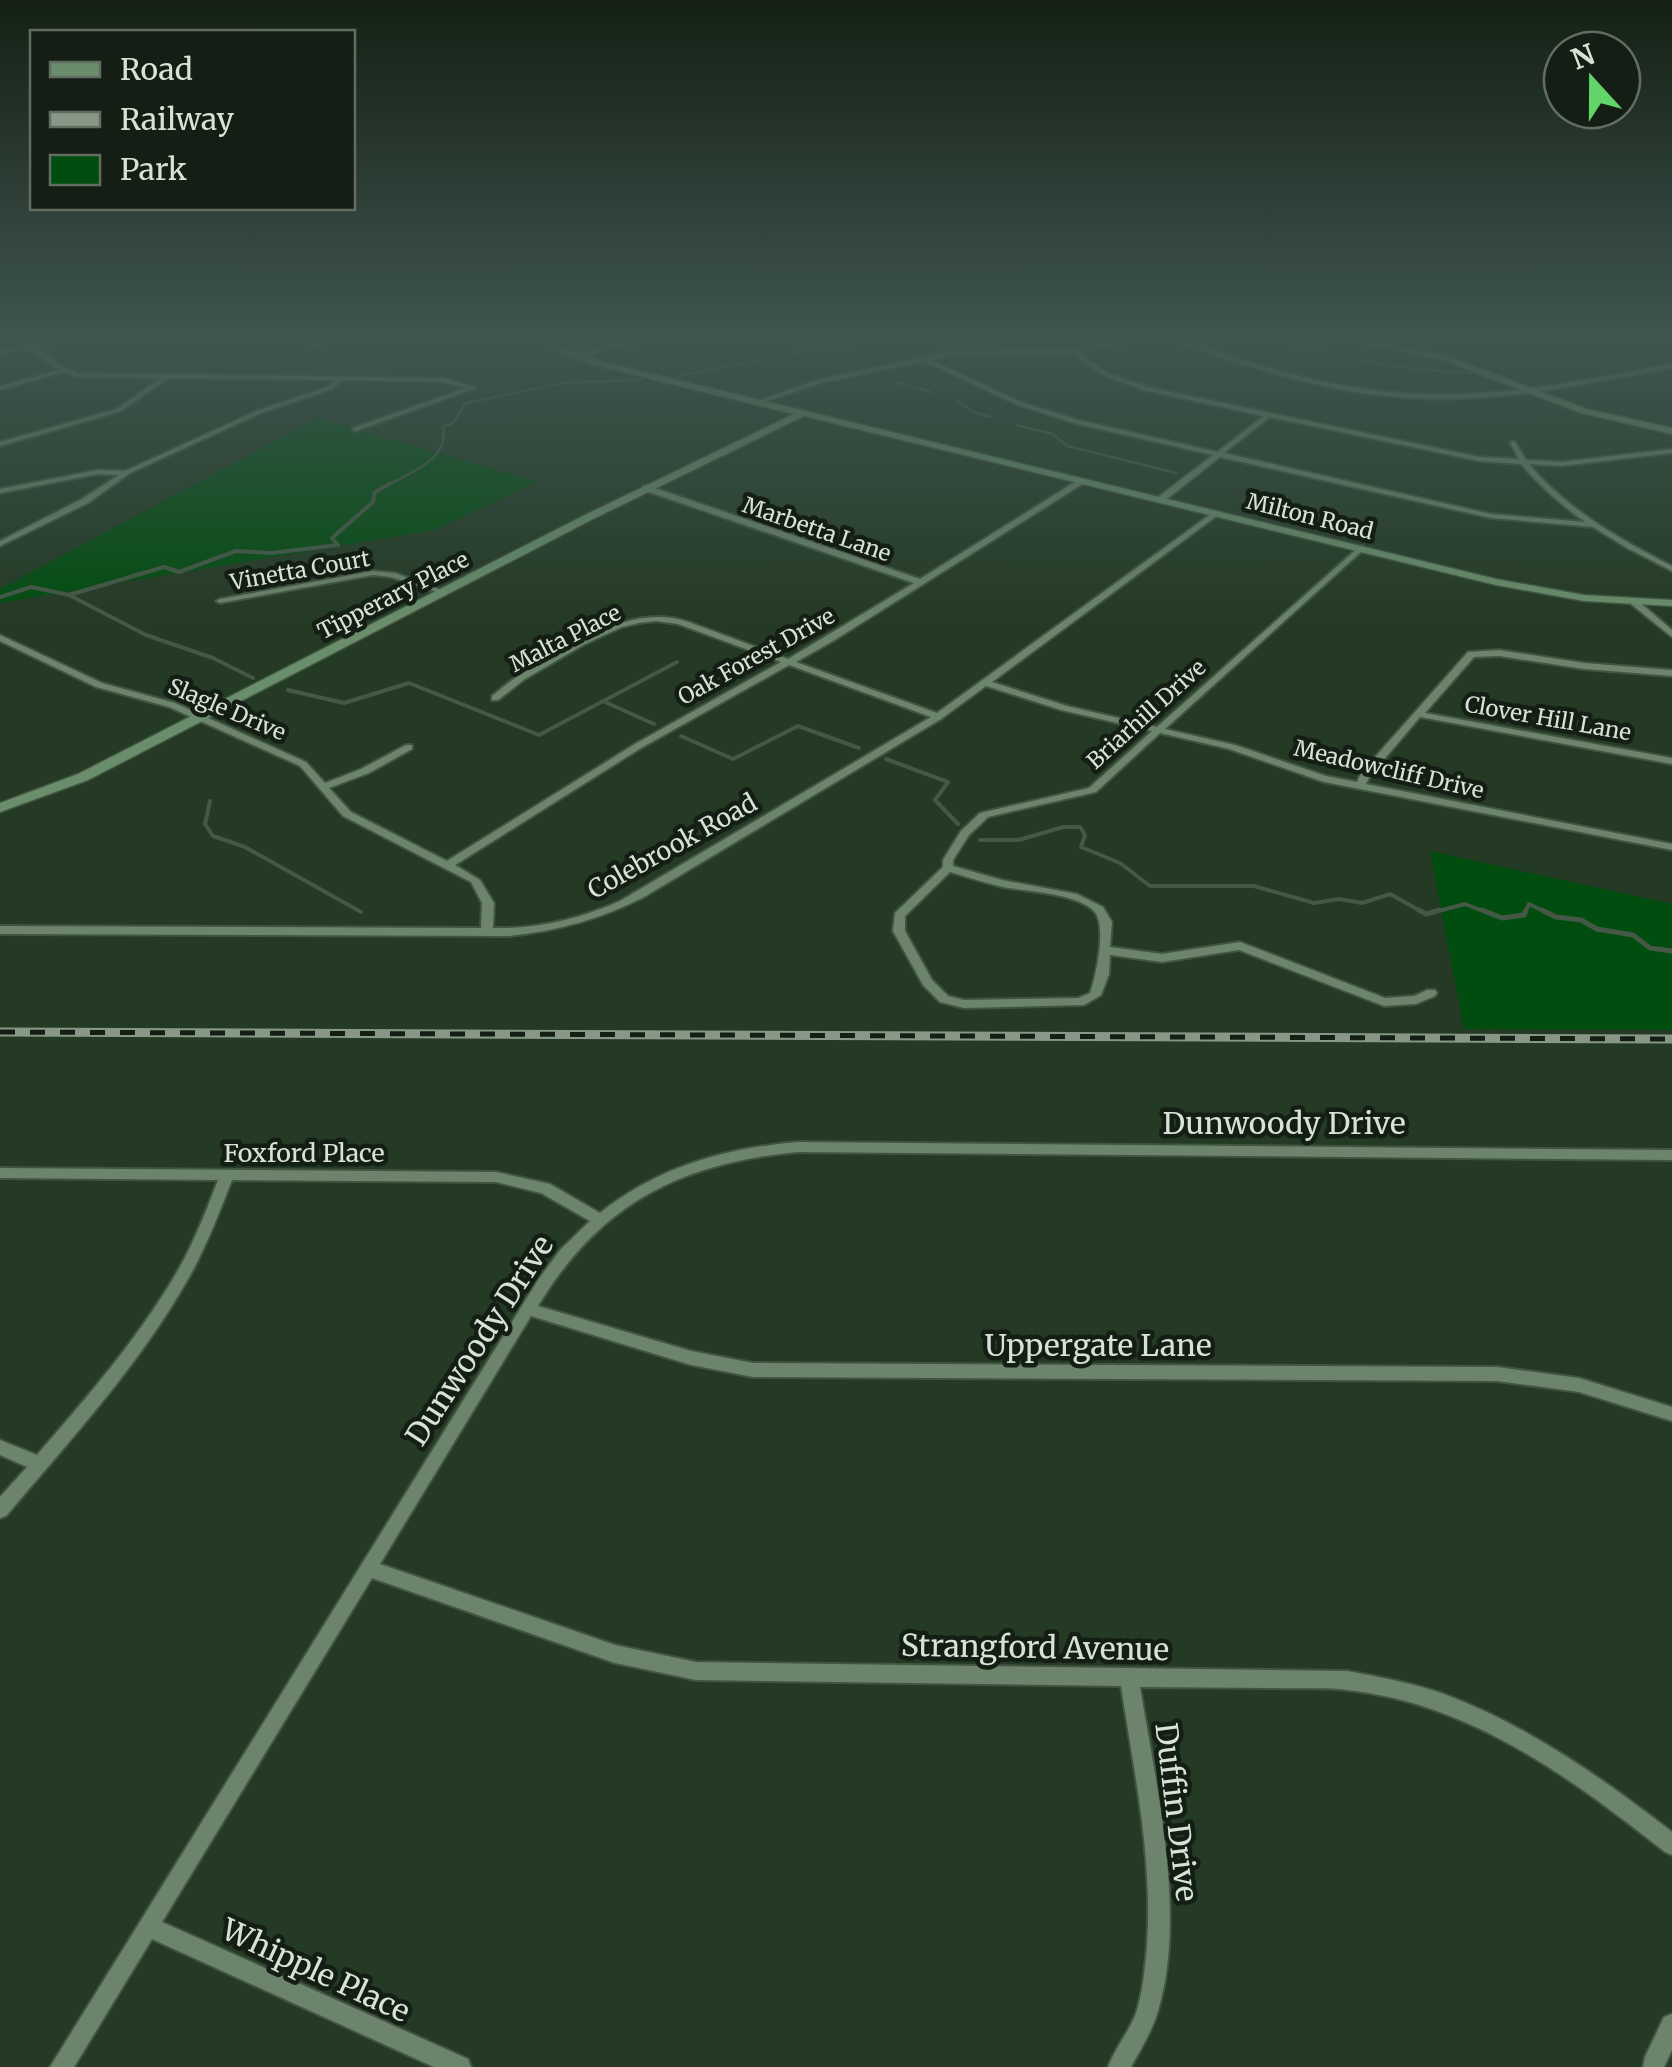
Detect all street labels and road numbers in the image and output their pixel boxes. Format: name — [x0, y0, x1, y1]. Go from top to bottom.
street label: Milton Road — [1244, 487, 1376, 545]
street label: Marbetta Lane — [739, 491, 895, 567]
street label: Vinetta Court — [227, 544, 372, 596]
street label: Tipperary Place — [313, 545, 473, 645]
street label: Malta Place — [505, 598, 625, 678]
street label: Oak Forest Drive — [673, 601, 839, 711]
street label: Briarhill Drive — [1081, 653, 1211, 775]
street label: Slagle Drive — [164, 672, 290, 746]
street label: Clover Hill Lane — [1463, 690, 1633, 746]
street label: Meadowcliff Drive — [1291, 734, 1487, 804]
street label: Colebrook Road — [582, 786, 762, 906]
street label: Dunwoody Drive — [1162, 1104, 1406, 1142]
street label: Foxford Place — [223, 1137, 385, 1169]
street label: Dunwoody Drive — [397, 1228, 561, 1452]
street label: Uppergate Lane — [984, 1326, 1212, 1364]
street label: Strangford Avenue — [901, 1626, 1169, 1668]
street label: Duffin Drive — [1147, 1721, 1207, 1903]
street label: Whipple Place — [215, 1909, 416, 2030]

